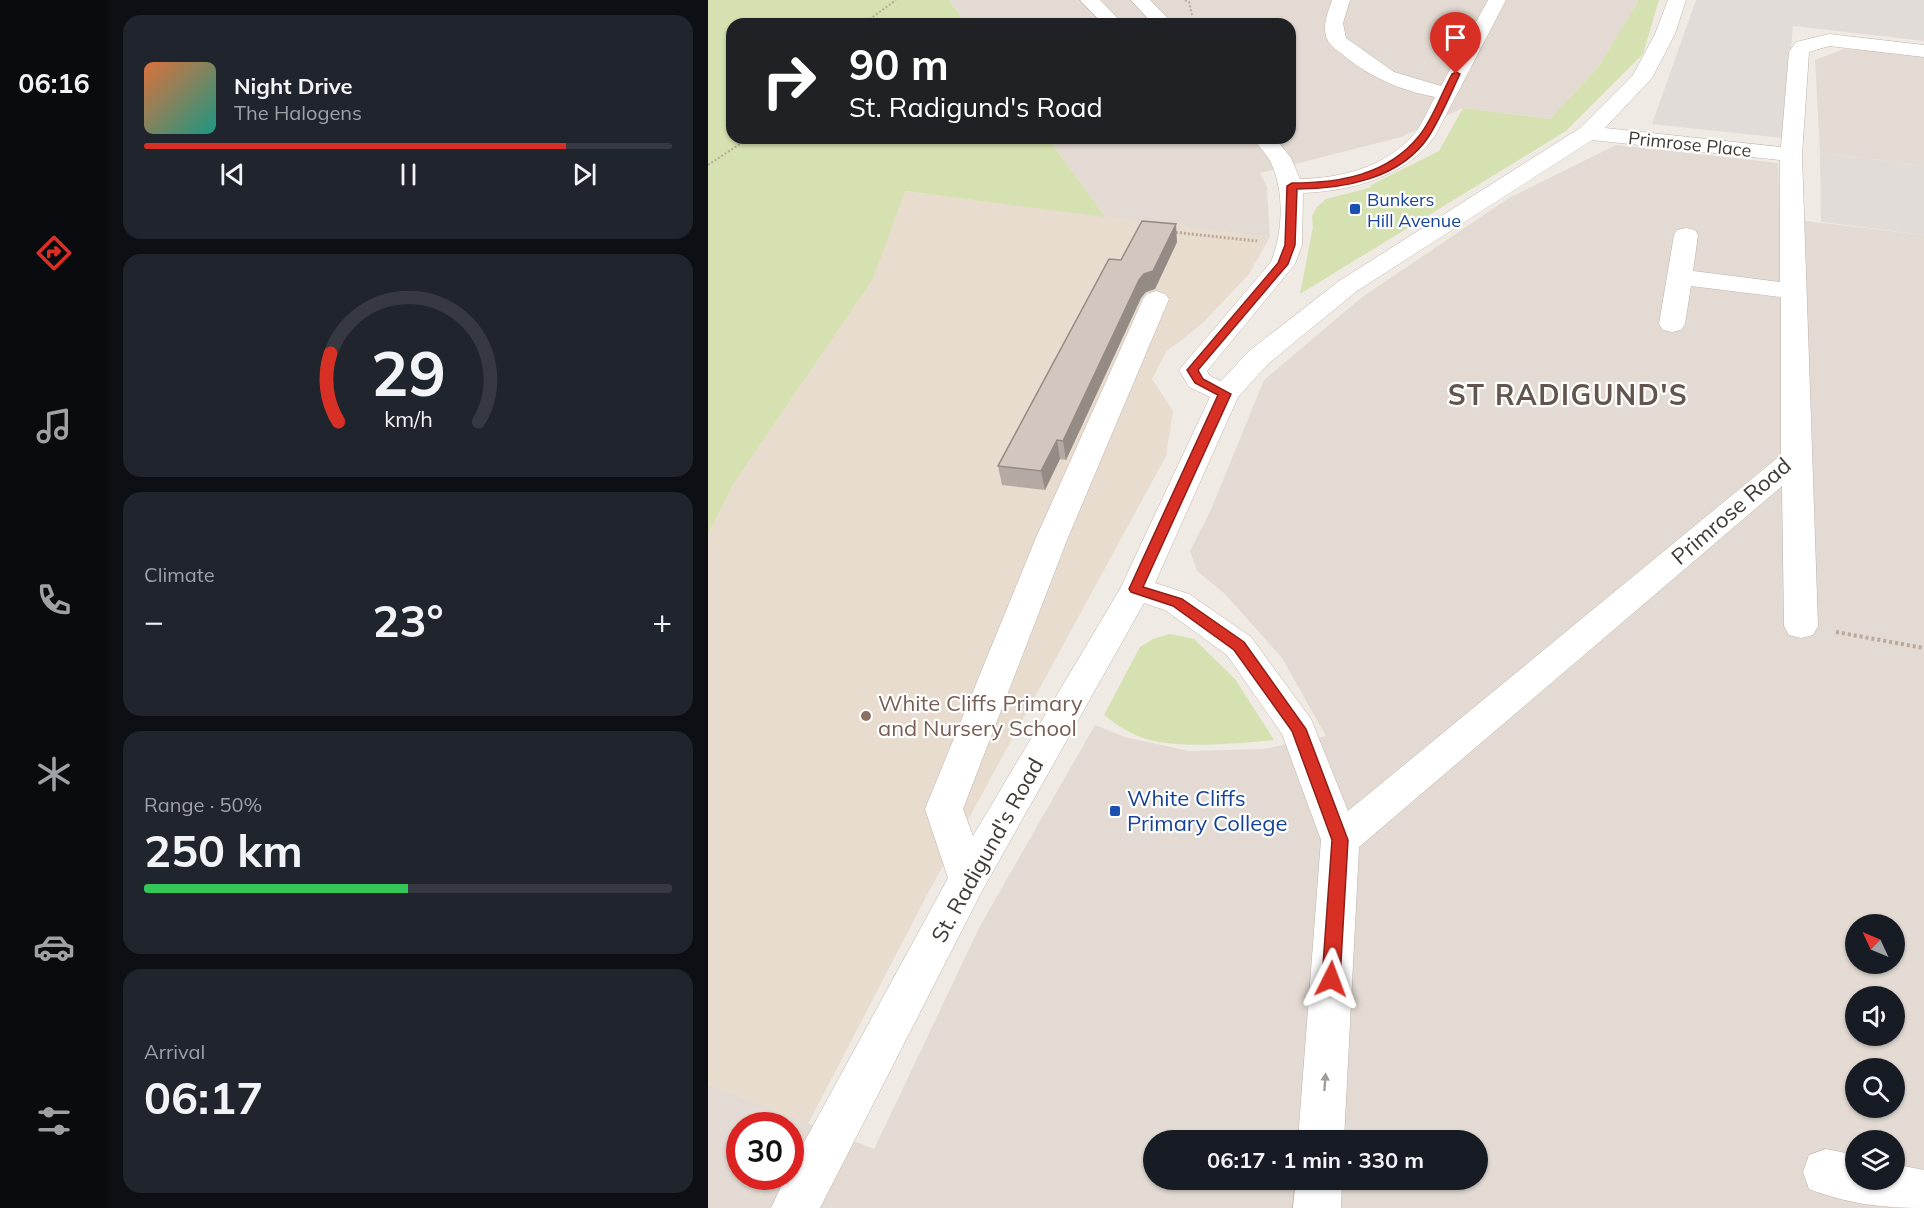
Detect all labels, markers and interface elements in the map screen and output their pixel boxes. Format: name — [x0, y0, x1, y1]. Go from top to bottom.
pin — [1430, 12, 1481, 74]
icon: arrive — [1439, 21, 1472, 54]
text: 90 m — [849, 38, 949, 91]
icon: right — [750, 42, 828, 120]
text: 06:16 — [18, 66, 90, 100]
text: Night Drive — [234, 72, 353, 100]
text: St. Radigund's Road — [849, 90, 1103, 124]
text: The Halogens — [234, 100, 362, 125]
street label: Primrose Place — [1627, 126, 1753, 162]
icon: previous — [216, 158, 249, 191]
icon: pause — [392, 158, 425, 191]
icon: next — [568, 158, 601, 191]
place label: Bunkers Hill Avenue — [1367, 188, 1461, 232]
marker: Bunkers Hill Avenue — [1348, 202, 1362, 216]
icon: directions — [33, 232, 75, 274]
text: 29 — [371, 334, 445, 413]
district label: ST RADIGUND'S — [1448, 377, 1688, 412]
icon: music — [33, 405, 75, 447]
text: km/h — [384, 406, 432, 433]
street label: Primrose Road — [1665, 451, 1797, 571]
text: Climate — [144, 562, 215, 587]
icon: phone — [33, 579, 75, 621]
text: 23° — [372, 592, 444, 648]
text: − — [144, 600, 164, 641]
text: + — [652, 600, 672, 641]
place label: White Cliffs Primary and Nursery School — [878, 689, 1083, 742]
marker: White Cliffs Primary and Nursery School — [859, 709, 873, 723]
icon: climate — [33, 753, 75, 795]
street label: St. Radigund's Road — [925, 753, 1049, 947]
place label: White Cliffs Primary College — [1127, 784, 1287, 837]
text: Range · 50% — [144, 792, 262, 817]
marker: White Cliffs Primary College — [1108, 804, 1122, 818]
text: 250 km — [144, 822, 303, 878]
north arrow — [1845, 914, 1905, 974]
map controls — [1845, 914, 1905, 1190]
icon: car — [33, 926, 75, 968]
position arrow — [1299, 947, 1363, 1011]
button: sound — [1845, 986, 1905, 1046]
text: Arrival — [144, 1039, 205, 1064]
button: search — [1845, 1058, 1905, 1118]
text: 06:17 — [144, 1069, 263, 1125]
one-way arrow — [1320, 1072, 1329, 1091]
icon: filters — [33, 1100, 75, 1142]
speed limit sign: 30 — [726, 1112, 804, 1190]
button: layers — [1845, 1130, 1905, 1190]
text: 06:17 · 1 min · 330 m — [1207, 1146, 1424, 1174]

